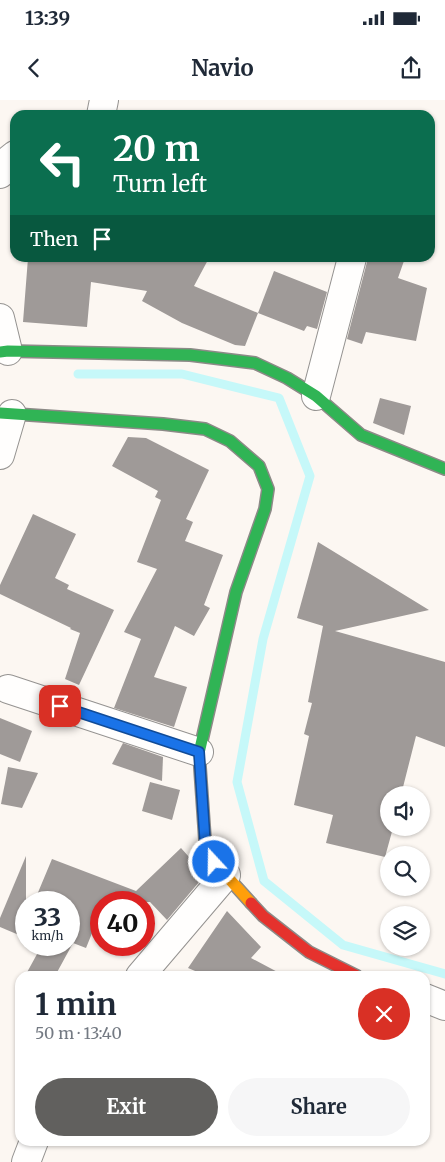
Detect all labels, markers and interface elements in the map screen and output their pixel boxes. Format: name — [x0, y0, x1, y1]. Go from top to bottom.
text: 13:39 — [25, 6, 70, 30]
icon: back — [20, 54, 48, 82]
text: Navio — [191, 54, 254, 82]
icon: share — [397, 54, 425, 82]
text: 20 m — [113, 127, 200, 171]
icon: left — [30, 130, 95, 195]
text: Turn left — [113, 170, 207, 198]
icon: arrive — [88, 225, 116, 253]
text: Then — [30, 227, 78, 251]
pin — [39, 685, 81, 727]
icon: arrive — [46, 692, 74, 720]
map controls — [380, 786, 430, 956]
button: sound — [380, 786, 430, 836]
position arrow — [187, 835, 239, 887]
button: search — [380, 846, 430, 896]
speed limit sign: 40 — [90, 891, 155, 956]
text: 33 — [34, 901, 61, 933]
button: layers — [380, 906, 430, 956]
text: km/h — [32, 928, 63, 943]
text: 1 min — [35, 985, 117, 1023]
button: close — [358, 988, 410, 1040]
text: 50 m · 13:40 — [35, 1023, 122, 1043]
button: Exit — [35, 1078, 218, 1136]
button: Share — [228, 1078, 410, 1136]

